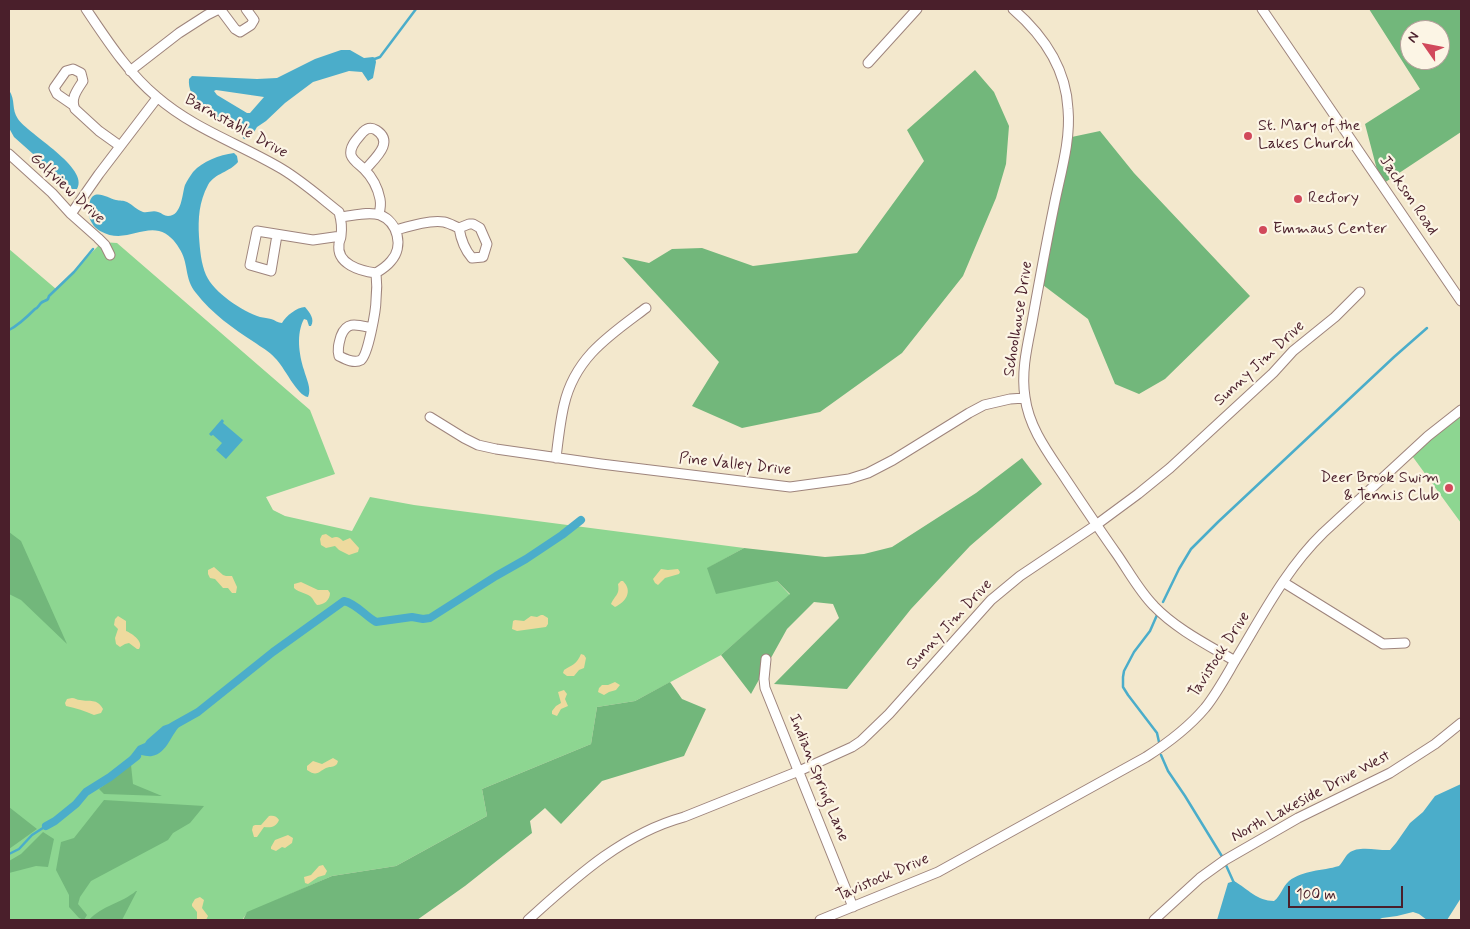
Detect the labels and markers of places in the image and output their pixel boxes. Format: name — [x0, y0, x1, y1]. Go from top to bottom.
place label: St. Mary of the Lakes Church — [1258, 117, 1360, 155]
marker: St. Mary of the Lakes Church — [1242, 130, 1254, 142]
place label: Rectory — [1308, 189, 1359, 209]
marker: Rectory — [1292, 193, 1304, 205]
place label: Emmaus Center — [1273, 220, 1387, 240]
marker: Emmaus Center — [1257, 224, 1269, 236]
place label: Deer Brook Swim & Tennis Club — [1320, 469, 1439, 507]
marker: Deer Brook Swim & Tennis Club — [1443, 482, 1455, 494]

